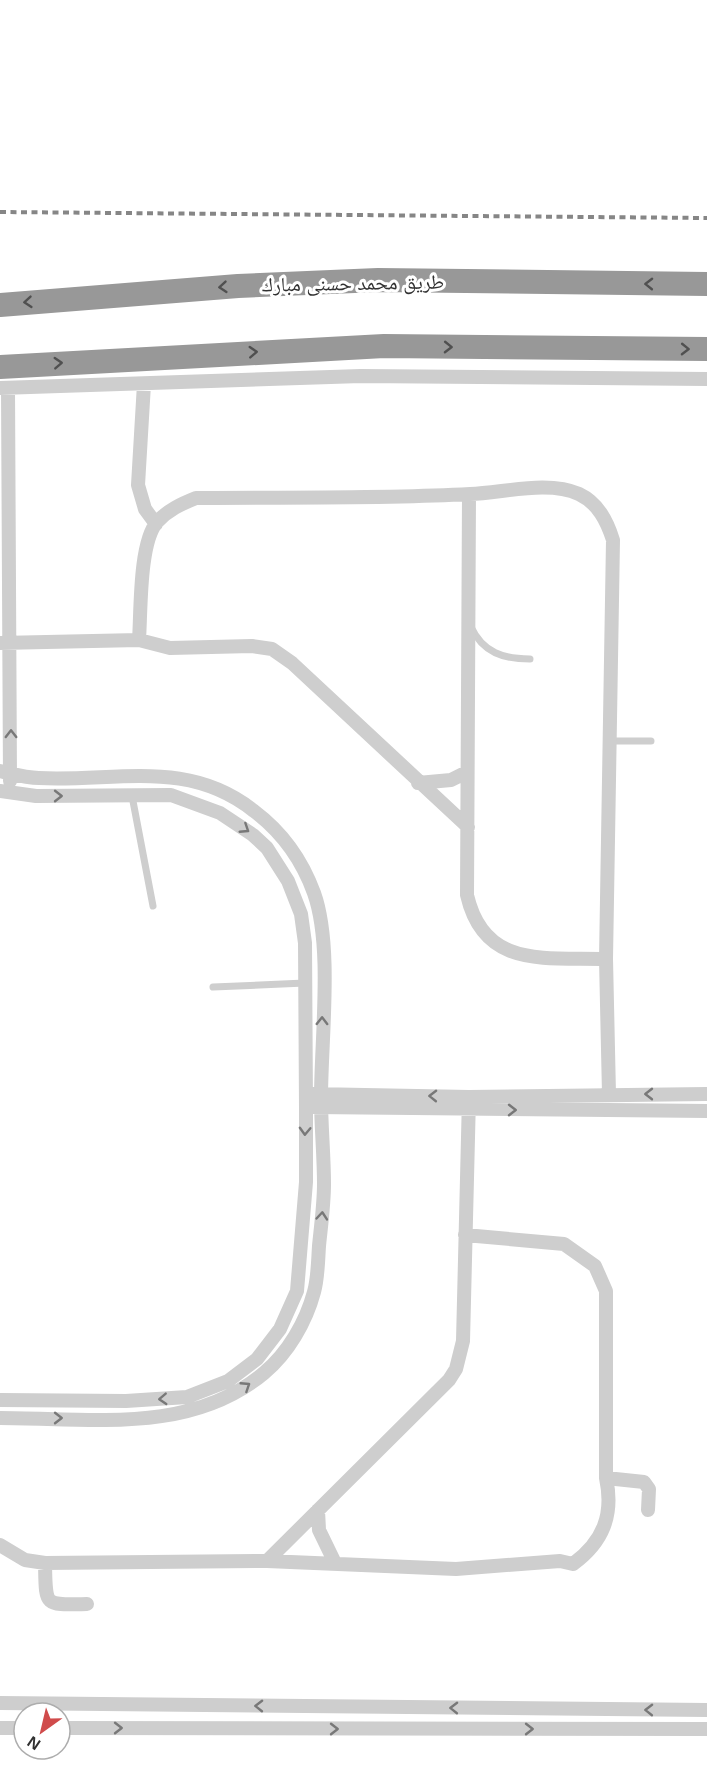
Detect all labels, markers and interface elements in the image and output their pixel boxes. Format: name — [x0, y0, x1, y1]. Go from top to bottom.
street label: طريق محمد حسنى مبارك — [262, 270, 444, 297]
one-way arrow — [644, 277, 653, 290]
one-way arrow — [218, 280, 227, 293]
one-way arrow — [24, 296, 33, 309]
one-way arrow — [443, 340, 452, 353]
one-way arrow — [680, 343, 689, 355]
one-way arrow — [249, 345, 258, 358]
one-way arrow — [54, 357, 63, 370]
one-way arrow — [5, 730, 17, 739]
one-way arrow — [54, 790, 63, 802]
one-way arrow — [239, 822, 249, 834]
one-way arrow — [316, 1017, 329, 1026]
one-way arrow — [644, 1088, 653, 1100]
one-way arrow — [428, 1090, 437, 1102]
one-way arrow — [507, 1104, 516, 1116]
one-way arrow — [299, 1126, 312, 1135]
one-way arrow — [315, 1211, 328, 1220]
one-way arrow — [240, 1382, 251, 1393]
one-way arrow — [158, 1393, 167, 1406]
one-way arrow — [54, 1412, 63, 1424]
one-way arrow — [254, 1700, 263, 1712]
north arrow — [12, 1701, 72, 1761]
one-way arrow — [449, 1702, 458, 1714]
one-way arrow — [644, 1704, 653, 1716]
one-way arrow — [114, 1722, 123, 1734]
one-way arrow — [330, 1723, 339, 1735]
one-way arrow — [525, 1723, 534, 1735]
text: N — [24, 1733, 43, 1753]

